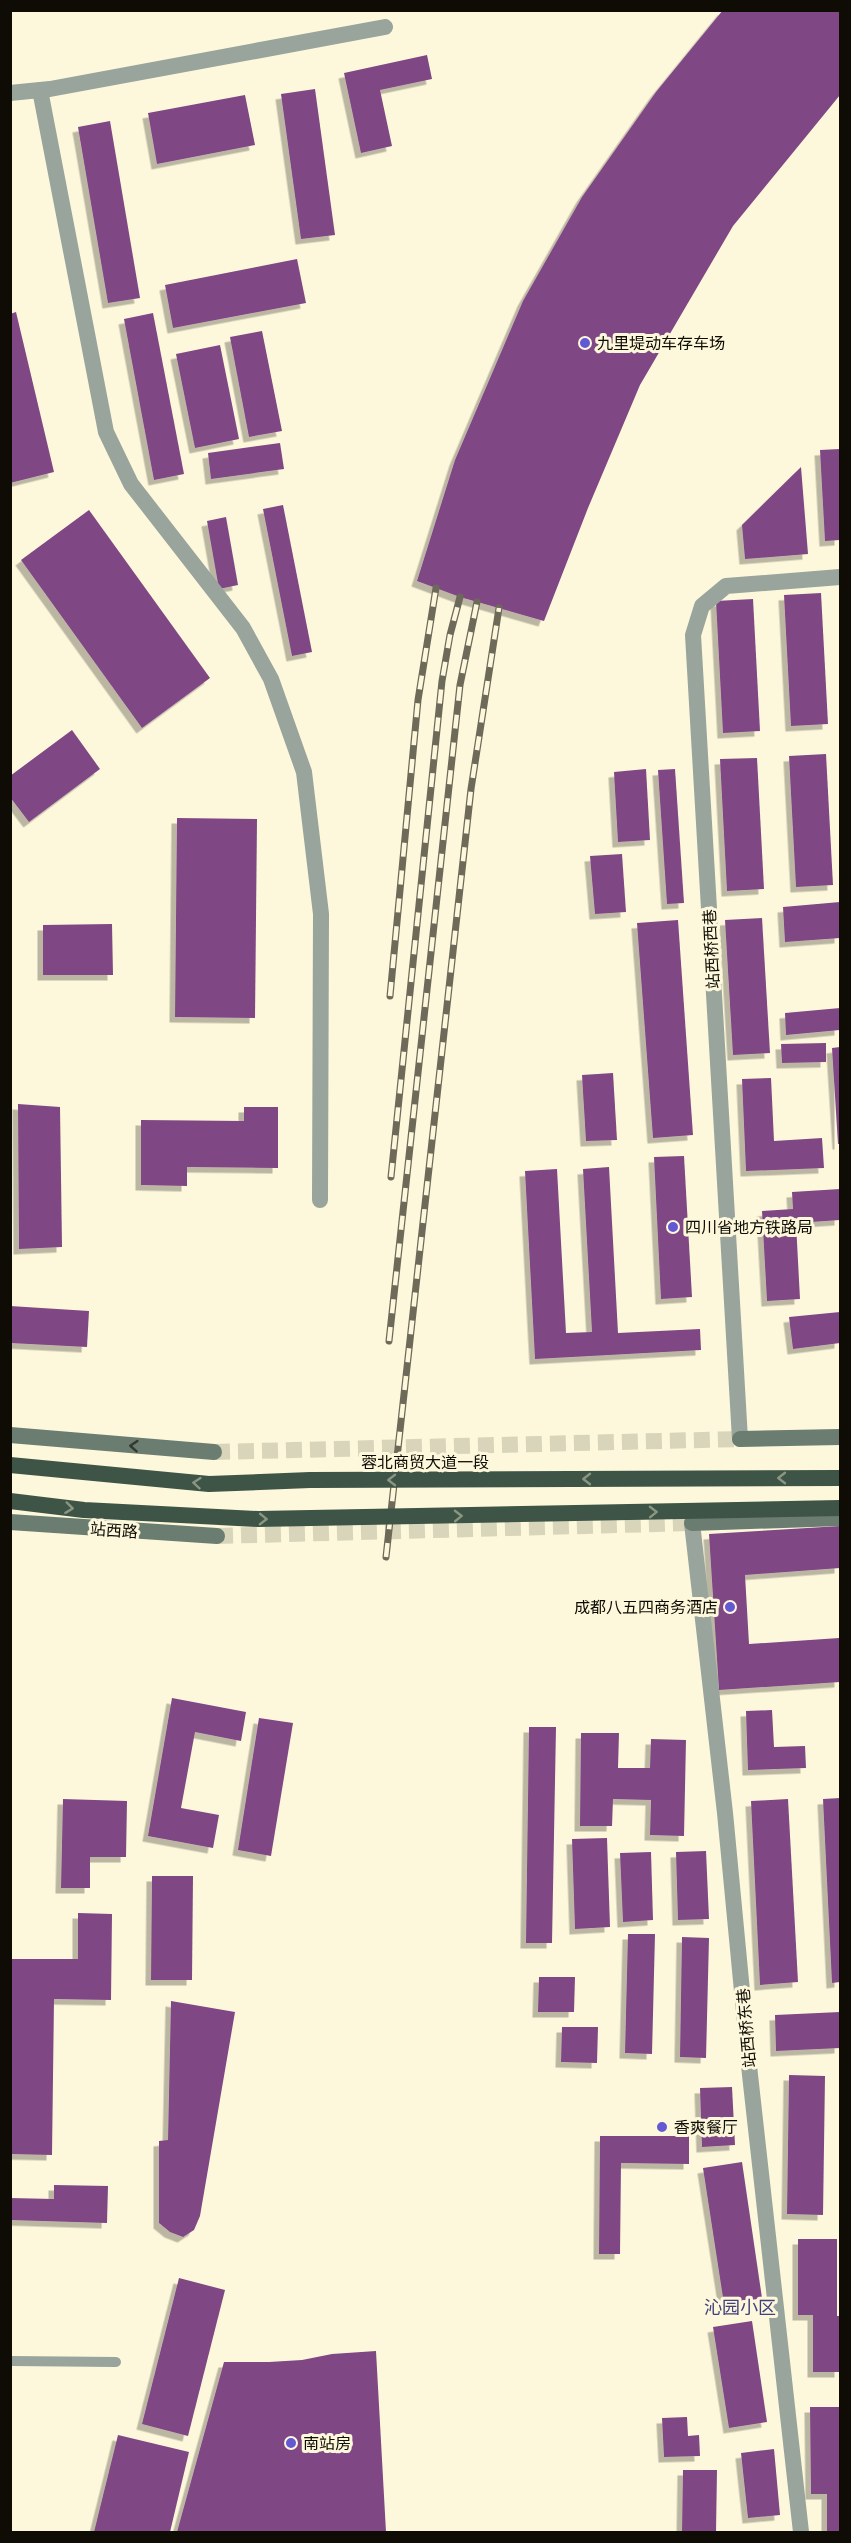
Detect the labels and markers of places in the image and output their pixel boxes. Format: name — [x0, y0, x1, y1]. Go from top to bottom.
place label: 九里堤动车存车场 — [597, 333, 725, 353]
marker: 九里堤动车存车场 — [578, 336, 592, 350]
place label: 四川省地方铁路局 — [685, 1217, 813, 1237]
marker: 四川省地方铁路局 — [666, 1220, 680, 1234]
place label: 成都八五四商务酒店 — [574, 1597, 718, 1617]
marker: 成都八五四商务酒店 — [723, 1600, 737, 1614]
place label: 香爽餐厅 — [674, 2117, 738, 2137]
marker: 香爽餐厅 — [655, 2120, 669, 2134]
place label: 南站房 — [303, 2433, 351, 2453]
marker: 南站房 — [284, 2436, 298, 2450]

